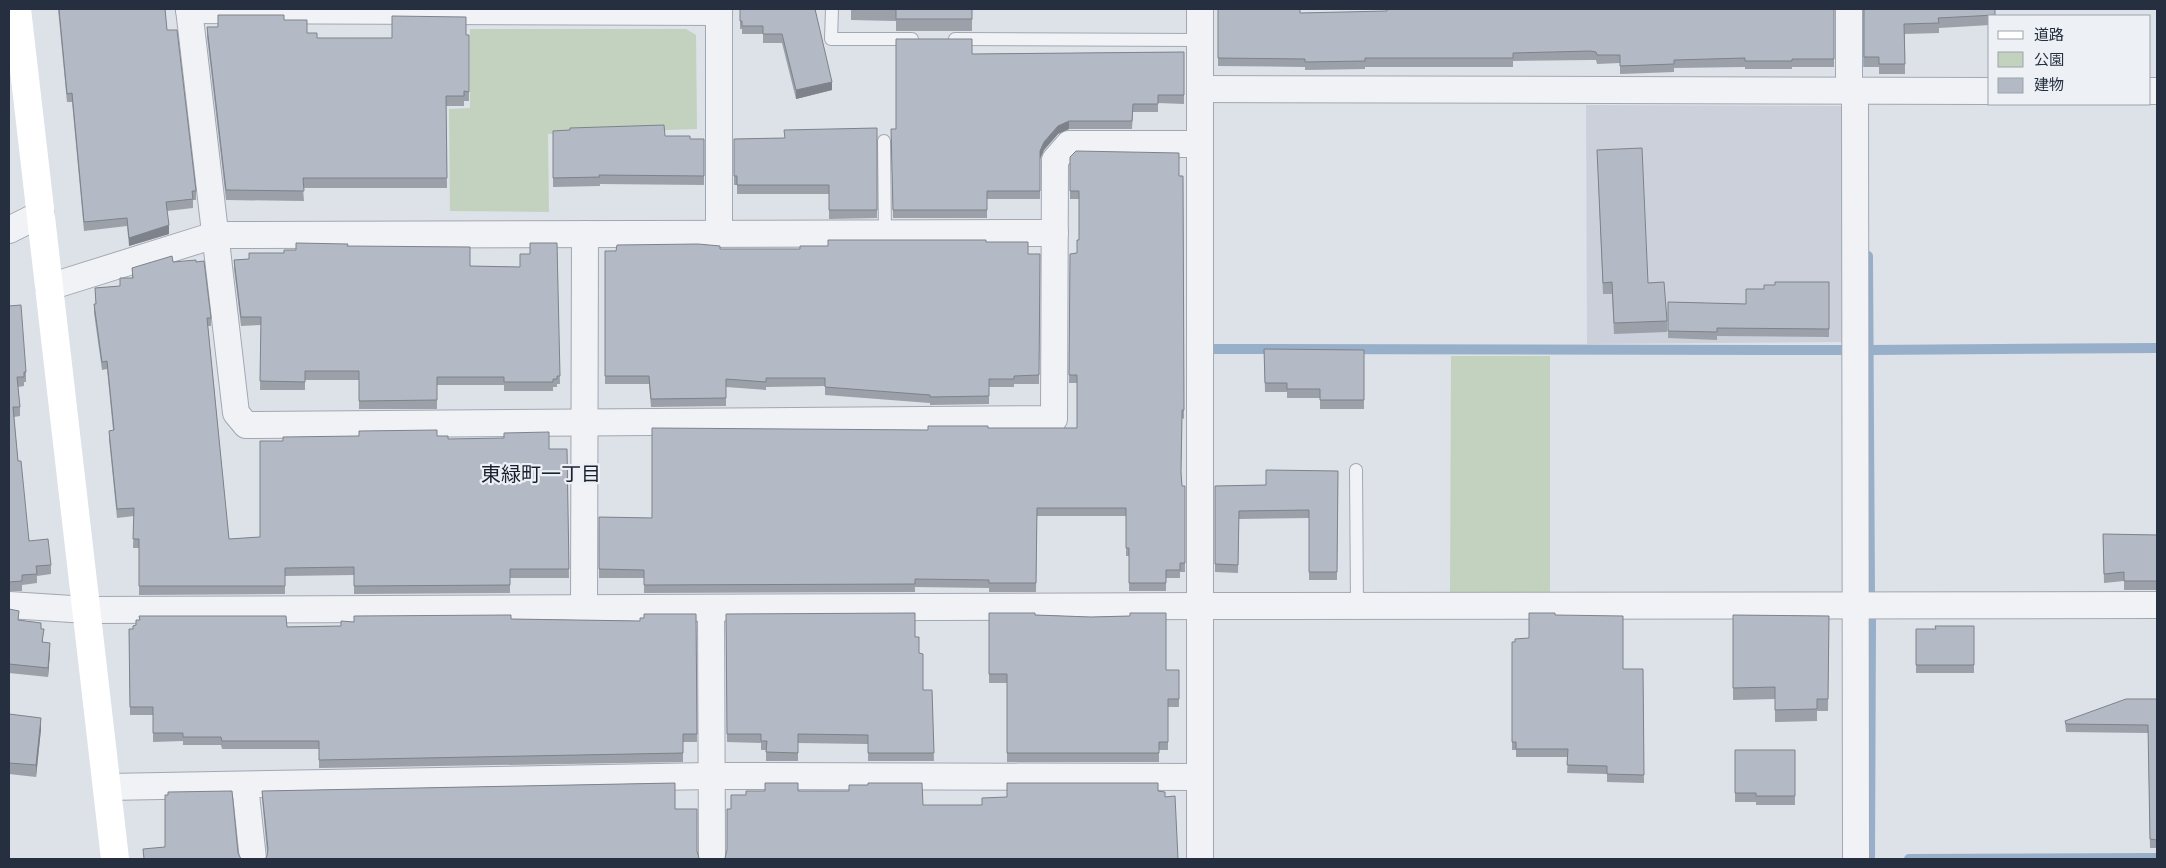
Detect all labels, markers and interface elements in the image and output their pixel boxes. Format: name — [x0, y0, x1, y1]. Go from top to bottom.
legend — [1988, 15, 2151, 105]
text: 道路 — [2034, 26, 2064, 44]
text: 公園 — [2034, 51, 2064, 69]
text: 建物 — [2034, 76, 2064, 94]
district label: 東緑町一丁目 — [481, 462, 601, 486]

